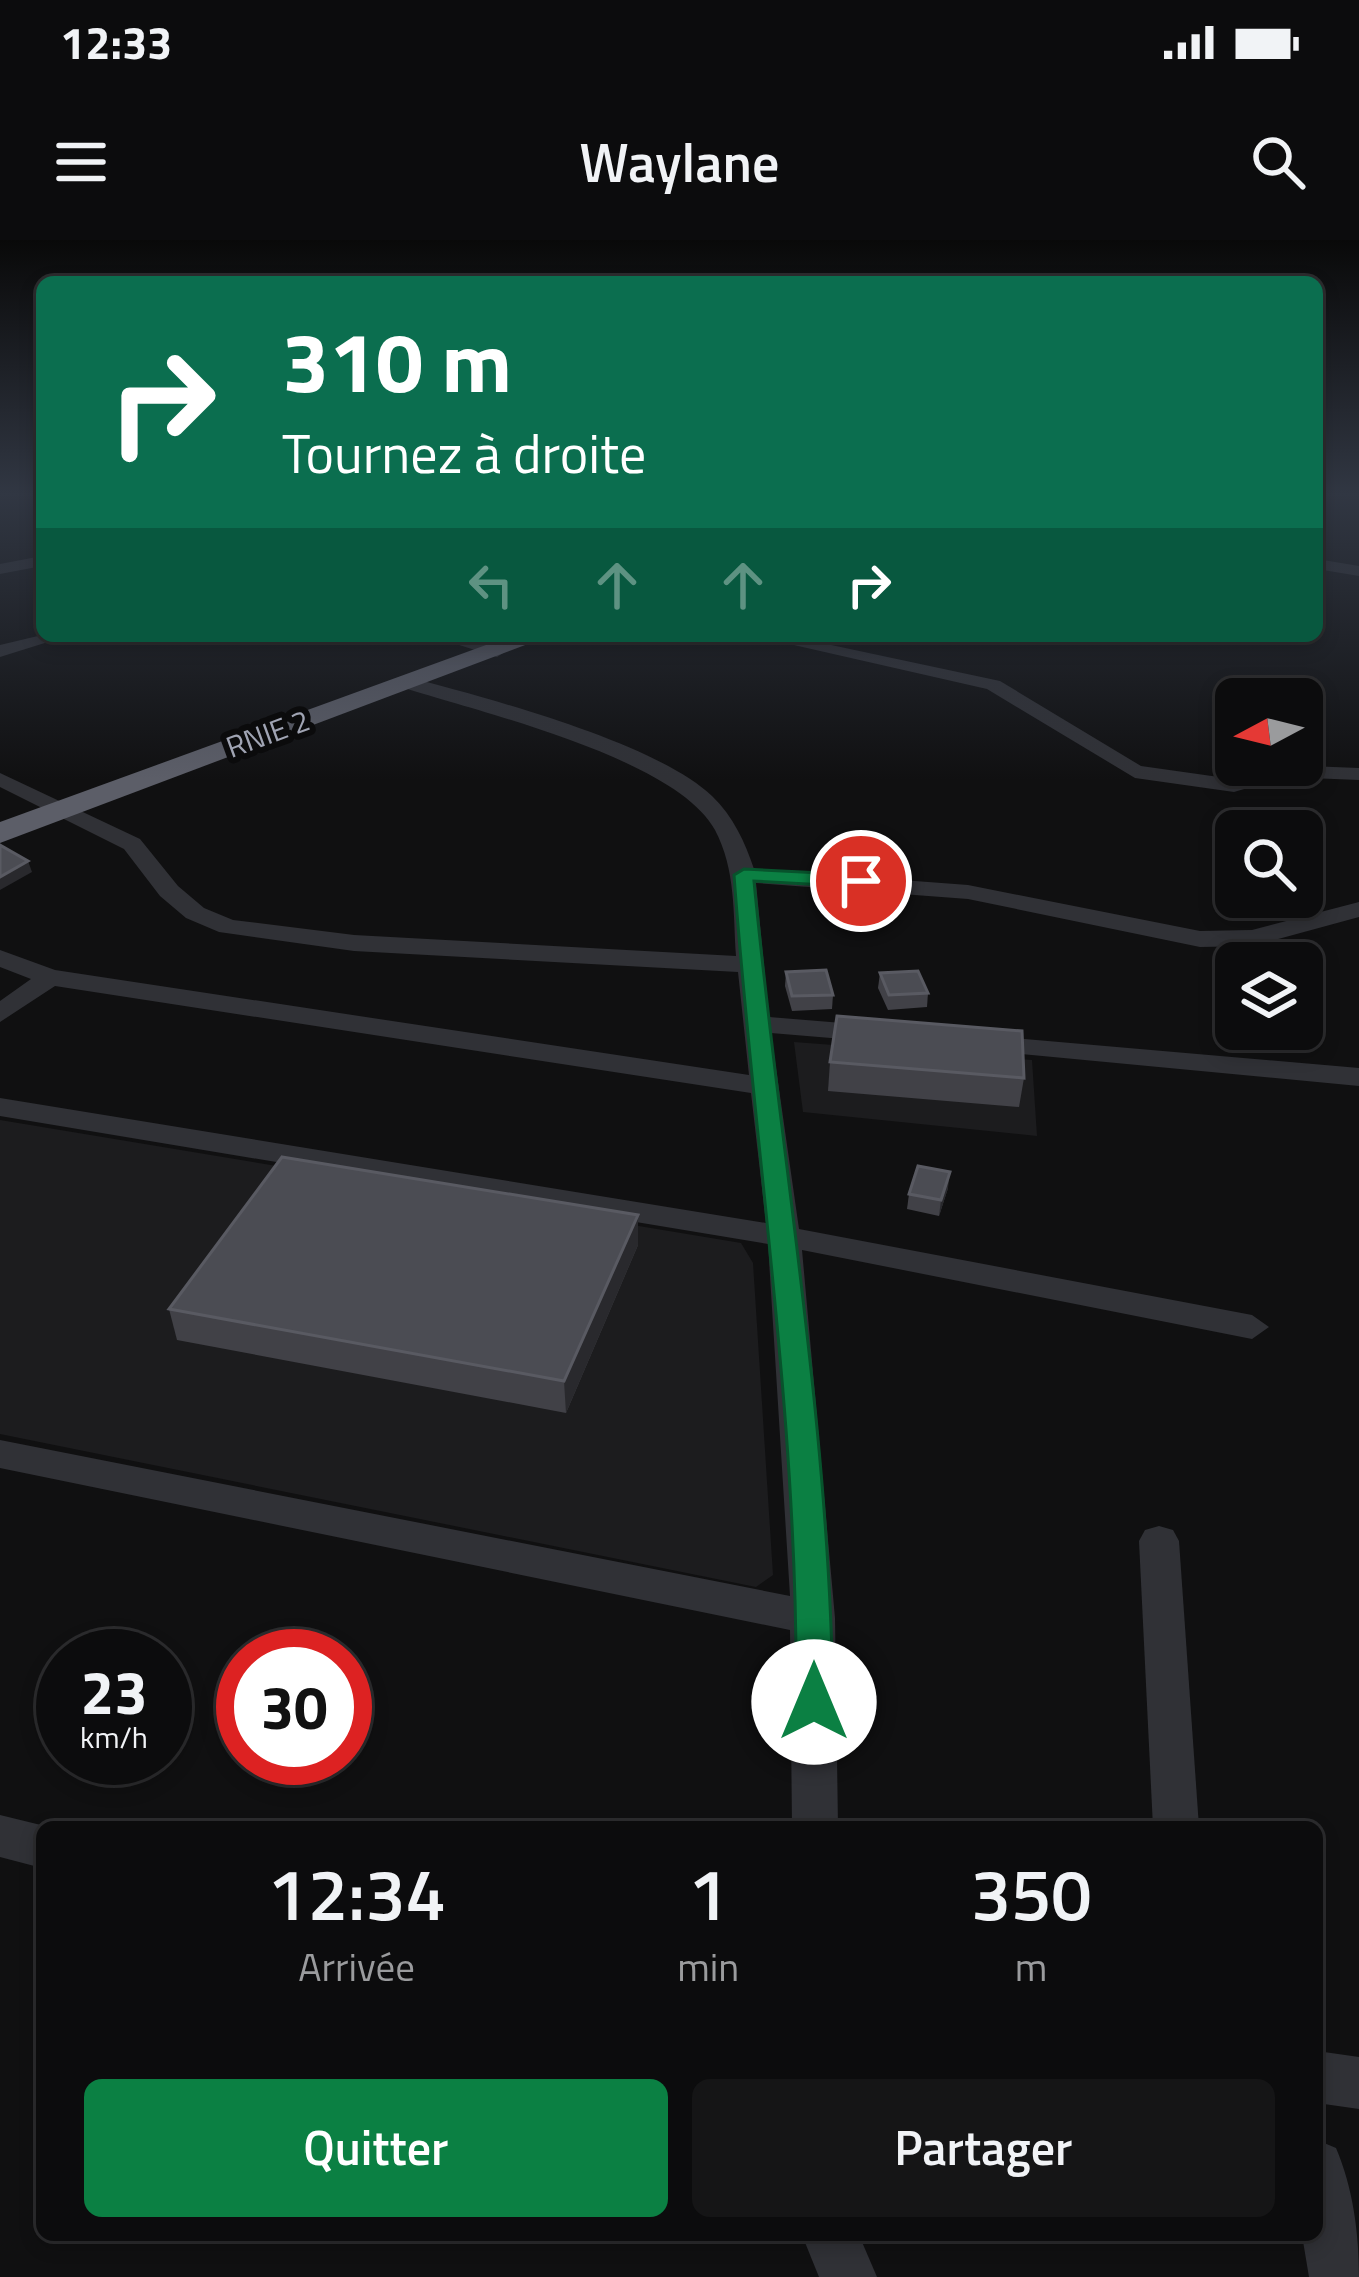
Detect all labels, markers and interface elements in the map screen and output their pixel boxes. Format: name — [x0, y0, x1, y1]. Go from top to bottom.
text: 12:33 — [60, 8, 172, 76]
text: Waylane — [580, 121, 779, 203]
icon: menu — [48, 129, 114, 195]
icon: search — [1245, 129, 1311, 195]
text: 310 m — [282, 297, 512, 425]
icon: right — [84, 324, 240, 480]
text: Tournez à droite — [282, 412, 646, 494]
icon: left — [458, 552, 524, 618]
icon: ahead — [584, 552, 650, 618]
icon: ahead — [710, 552, 776, 618]
icon: right — [836, 552, 902, 618]
north arrow — [1215, 678, 1323, 786]
map controls — [1215, 678, 1323, 1050]
street label: RNIE 2 — [219, 697, 316, 769]
button: search — [1215, 810, 1323, 918]
pin — [810, 830, 912, 932]
icon: arrive — [828, 848, 894, 914]
button: layers — [1215, 942, 1323, 1050]
speed limit sign: 30 — [216, 1629, 372, 1785]
position arrow — [751, 1639, 877, 1765]
text: 23 — [80, 1646, 148, 1737]
text: km/h — [80, 1714, 148, 1760]
text: 12:34 — [267, 1838, 446, 1948]
text: 1 — [688, 1838, 728, 1948]
text: 350 — [971, 1838, 1092, 1948]
text: Arrivée — [298, 1937, 415, 1996]
text: min — [677, 1937, 739, 1996]
text: m — [1015, 1937, 1047, 1996]
button: Quitter — [84, 2079, 668, 2217]
button: Partager — [692, 2079, 1275, 2217]

